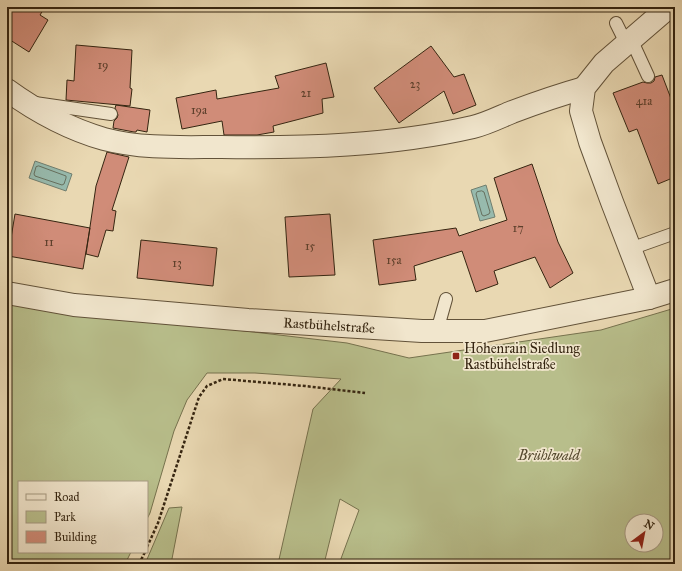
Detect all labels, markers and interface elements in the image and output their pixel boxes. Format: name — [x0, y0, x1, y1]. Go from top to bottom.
house number: 19 — [97, 58, 109, 72]
house number: 23 — [410, 77, 421, 91]
house number: 21 — [301, 86, 312, 100]
house number: 41a — [636, 94, 653, 108]
house number: 19a — [191, 103, 208, 117]
house number: 17 — [512, 221, 524, 235]
house number: 11 — [44, 235, 54, 249]
house number: 15 — [305, 239, 316, 253]
house number: 15a — [386, 253, 403, 267]
house number: 13 — [172, 256, 182, 270]
street label: Rastbühelstraße — [283, 314, 376, 337]
place label: Hohenrain Siedlung Rastbühelstraße — [464, 340, 580, 373]
marker: Hohenrain Siedlung Rastbühelstraße — [451, 351, 461, 361]
park label: Brühlwald — [517, 447, 581, 464]
legend — [18, 481, 148, 553]
text: Road — [54, 490, 80, 504]
text: Park — [54, 510, 76, 524]
north arrow — [624, 513, 664, 553]
text: N — [642, 517, 657, 533]
text: Building — [54, 530, 97, 545]

